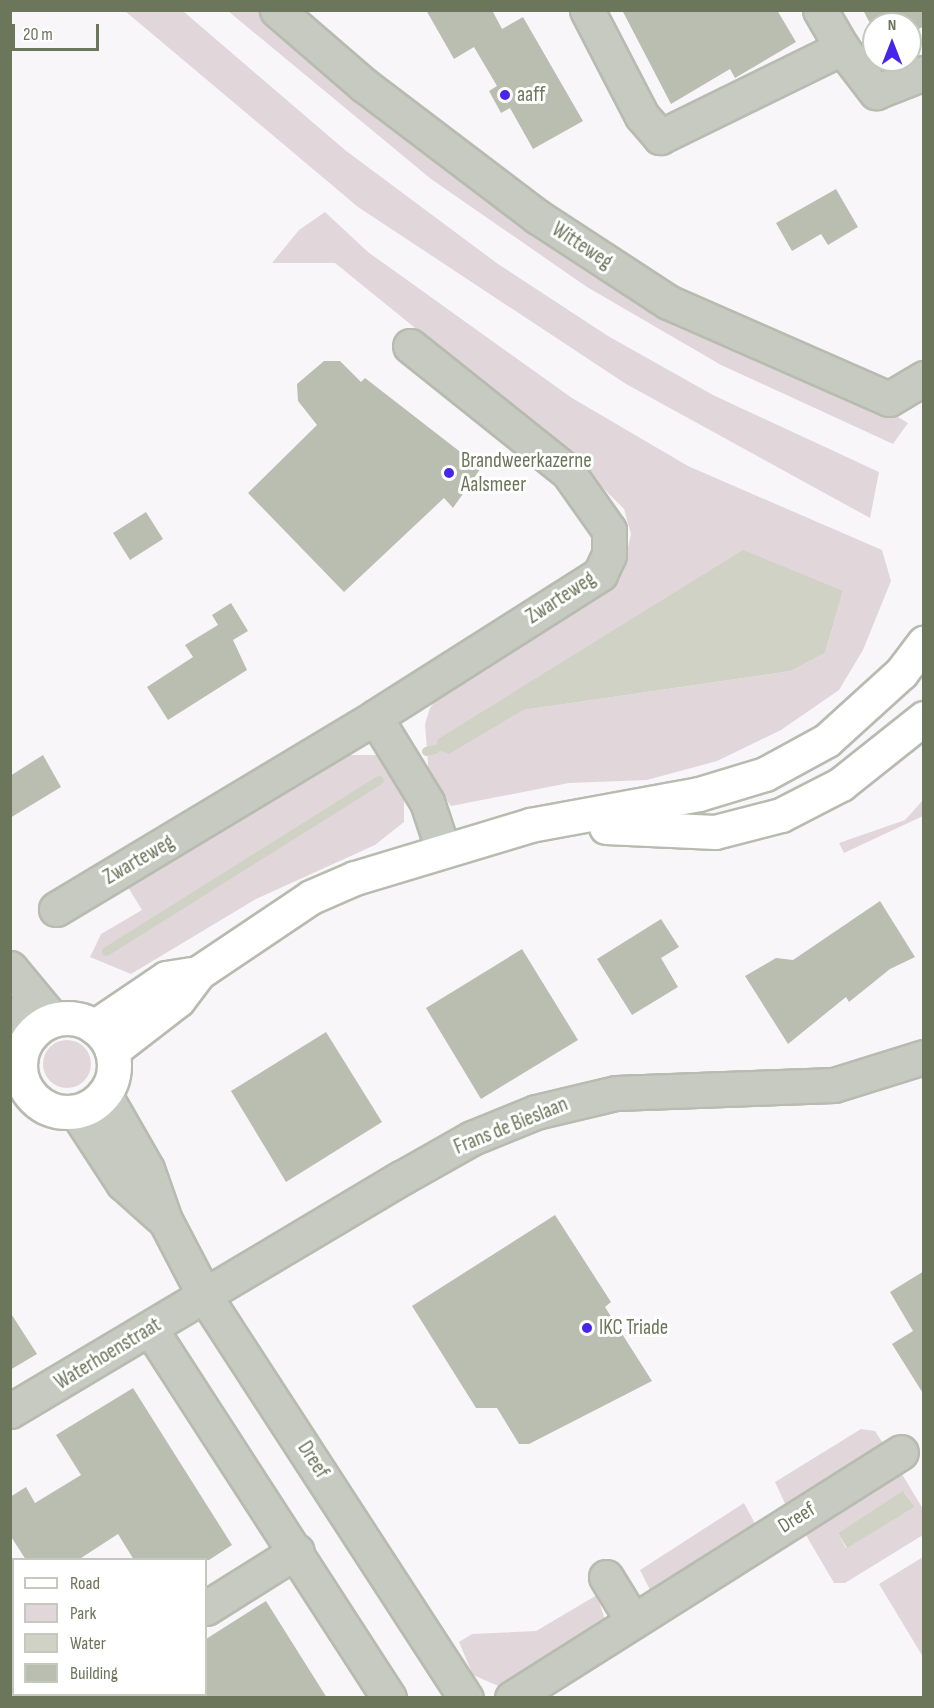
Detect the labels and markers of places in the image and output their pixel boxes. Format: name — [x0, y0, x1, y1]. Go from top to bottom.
place label: aaff — [517, 82, 545, 108]
marker: aaff — [498, 88, 512, 102]
place label: Brandweerkazerne Aalsmeer — [461, 448, 592, 498]
marker: Brandweerkazerne Aalsmeer — [442, 466, 456, 480]
place label: IKC Triade — [599, 1315, 668, 1341]
marker: IKC Triade — [580, 1321, 594, 1335]

